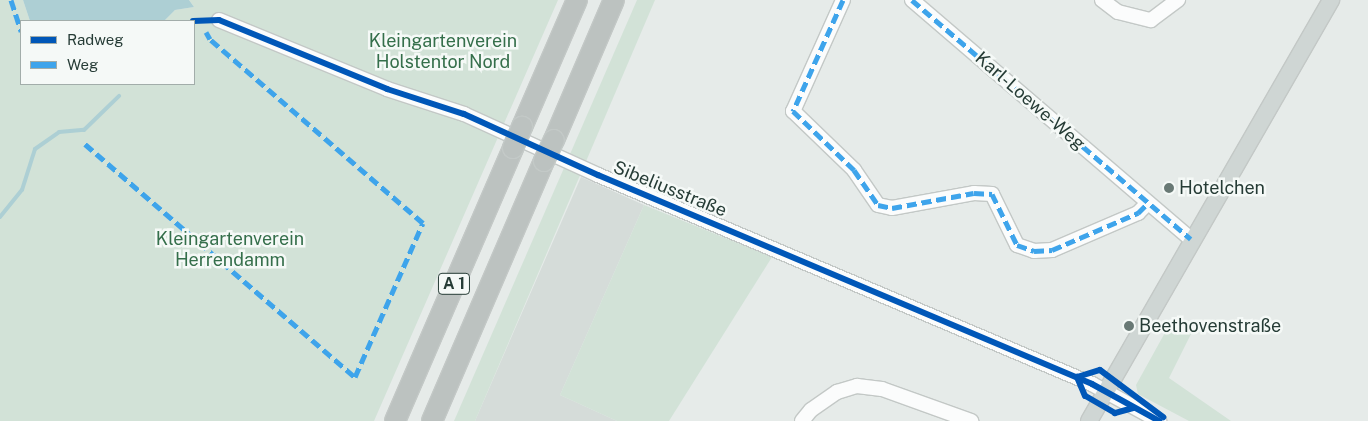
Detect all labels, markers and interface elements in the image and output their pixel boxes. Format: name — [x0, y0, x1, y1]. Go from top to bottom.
legend — [20, 20, 195, 85]
text: Radweg — [67, 31, 124, 48]
park label: Kleingartenverein Holstentor Nord — [369, 31, 517, 74]
street label: Karl-Loewe-Weg — [971, 47, 1089, 155]
text: Weg — [67, 56, 98, 73]
street label: Sibeliusstraße — [610, 156, 730, 222]
place label: Hotelchen — [1179, 177, 1265, 199]
marker: Hotelchen — [1163, 182, 1175, 194]
park label: Kleingartenverein Herrendamm — [156, 229, 304, 272]
road number: A 1 — [438, 270, 470, 298]
place label: Beethovenstraße — [1139, 315, 1281, 337]
marker: Beethovenstraße — [1123, 320, 1135, 332]

